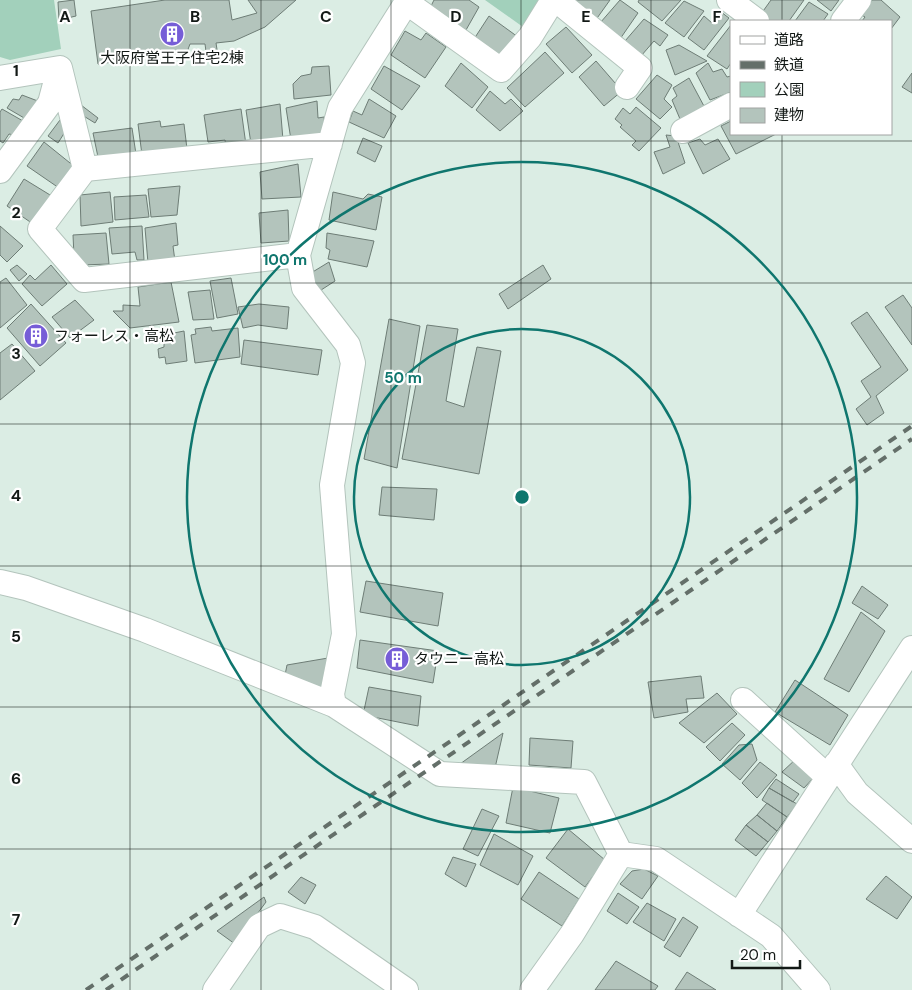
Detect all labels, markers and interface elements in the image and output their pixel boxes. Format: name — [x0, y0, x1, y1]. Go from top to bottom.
text: A — [59, 6, 71, 27]
text: B — [190, 6, 200, 27]
text: C — [320, 6, 332, 27]
text: D — [450, 6, 462, 27]
text: E — [581, 6, 591, 27]
text: F — [713, 6, 722, 27]
legend — [730, 20, 892, 135]
building icon: 大阪府営王子住宅2棟 — [159, 21, 185, 47]
text: 道路 — [774, 30, 804, 50]
place label: 大阪府営王子住宅2棟 — [100, 48, 244, 68]
text: 鉄道 — [774, 55, 804, 75]
text: 1 — [13, 60, 19, 81]
text: 公園 — [774, 80, 804, 100]
text: 建物 — [774, 105, 804, 125]
text: 2 — [11, 202, 21, 223]
text: 100 m — [263, 250, 307, 270]
building icon: フォーレス・高松 — [23, 323, 49, 349]
place label: フォーレス・高松 — [54, 326, 174, 346]
text: 3 — [11, 343, 21, 364]
text: 50 m — [384, 368, 422, 388]
text: 4 — [11, 485, 21, 506]
centre of rings — [513, 488, 531, 506]
text: 5 — [11, 626, 21, 647]
building icon: タウニー高松 — [384, 646, 410, 672]
place label: タウニー高松 — [414, 649, 504, 669]
text: 6 — [11, 768, 21, 789]
text: 7 — [12, 909, 21, 930]
scale bar — [732, 938, 800, 970]
text: 20 m — [740, 945, 776, 965]

